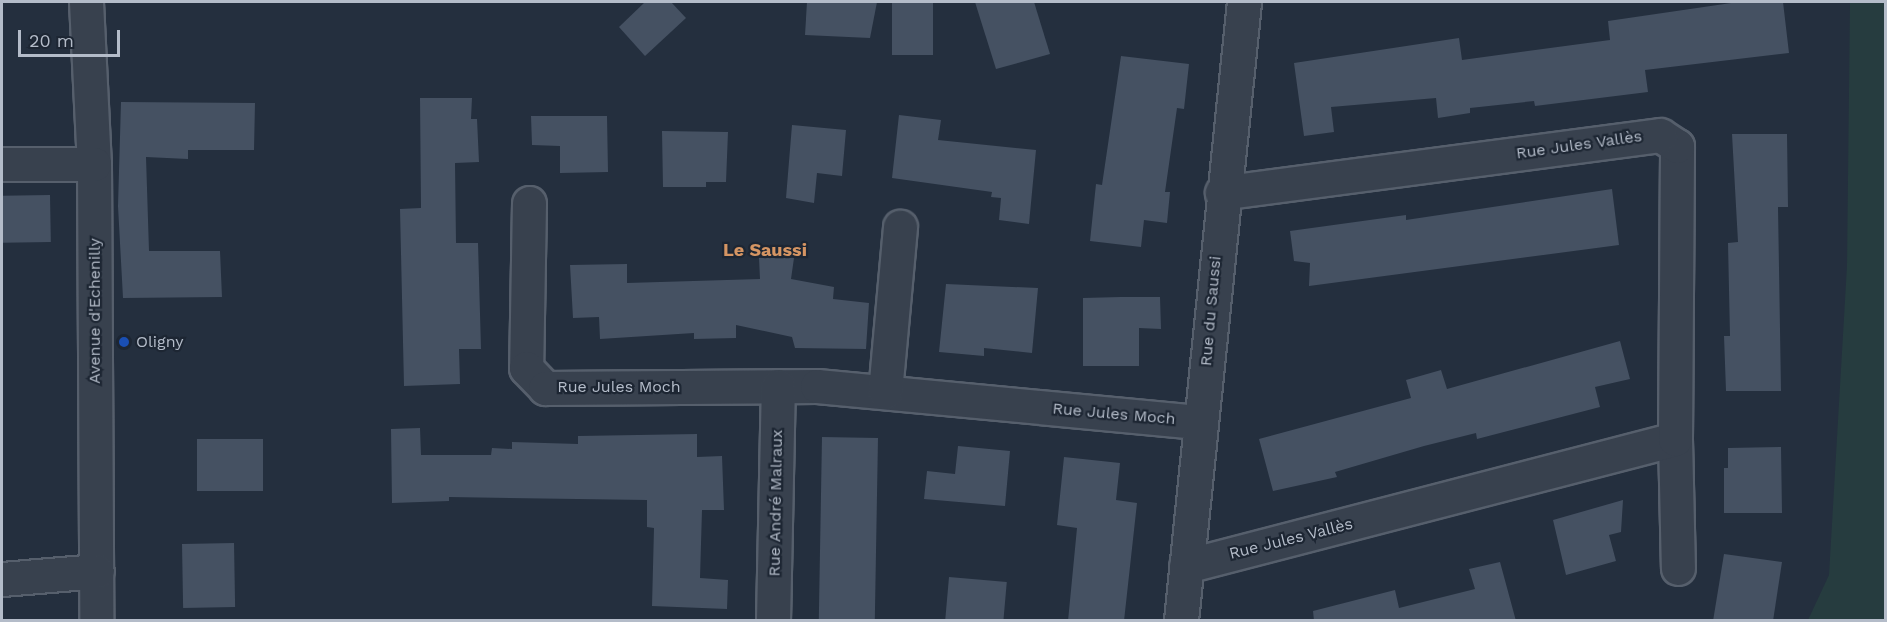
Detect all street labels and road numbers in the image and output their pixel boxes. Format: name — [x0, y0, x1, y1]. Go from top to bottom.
street label: Rue Jules Vallès — [1514, 127, 1644, 163]
street label: Avenue d'Echenilly — [85, 238, 105, 384]
street label: Rue du Saussi — [1197, 255, 1225, 367]
street label: Rue Jules Moch — [557, 377, 681, 397]
street label: Rue Jules Moch — [1051, 399, 1177, 429]
street label: Rue André Malraux — [765, 429, 787, 577]
street label: Rue Jules Vallès — [1227, 514, 1355, 564]

